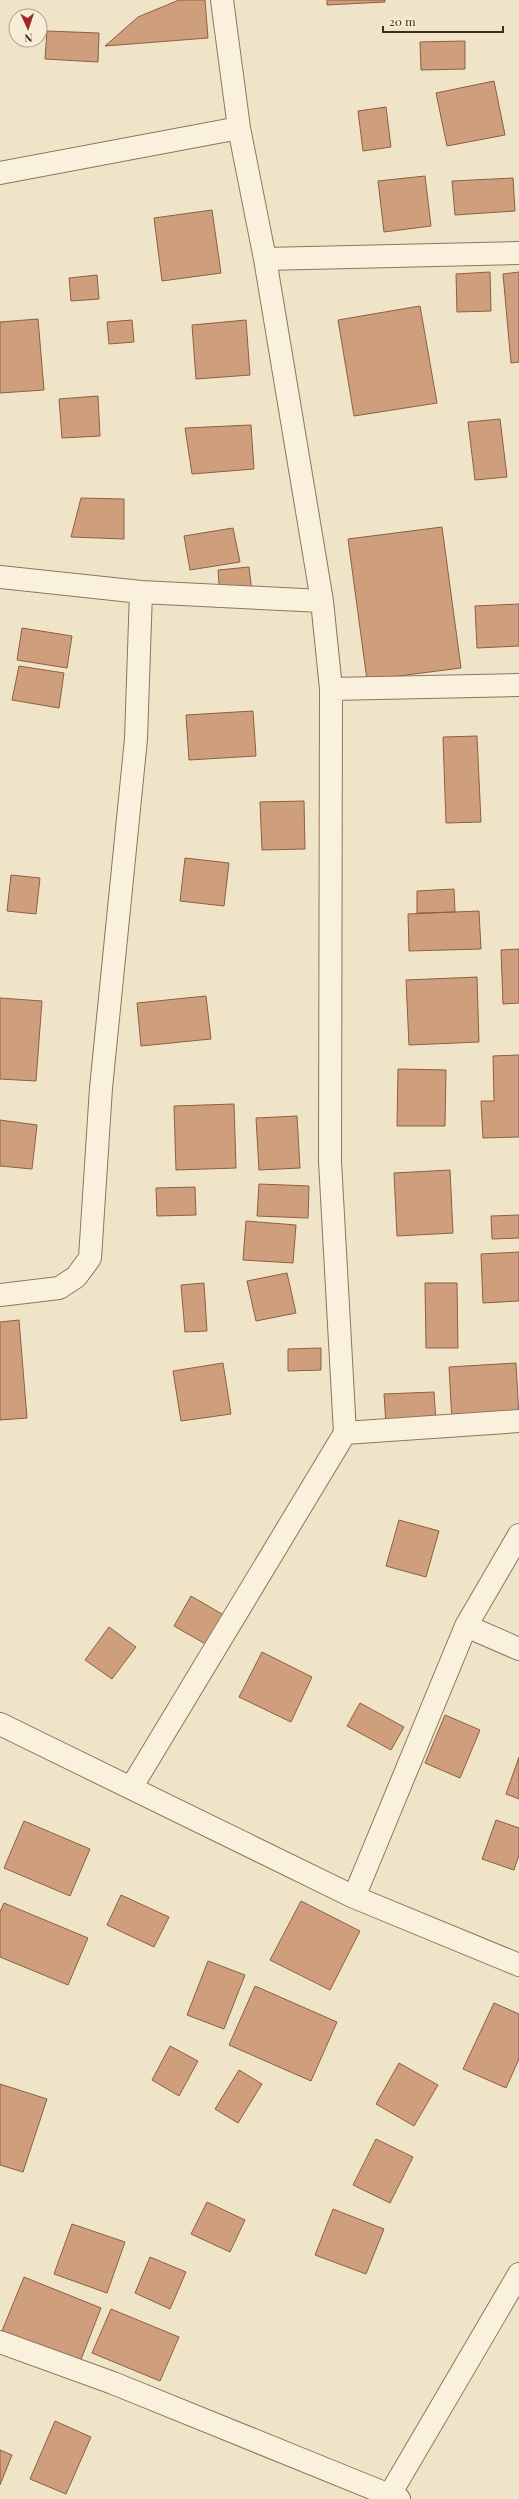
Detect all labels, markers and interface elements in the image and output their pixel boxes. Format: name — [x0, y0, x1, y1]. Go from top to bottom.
north arrow — [8, 8, 48, 48]
scale bar — [383, 8, 503, 34]
text: 20 m — [389, 13, 416, 29]
text: N — [24, 31, 33, 46]

